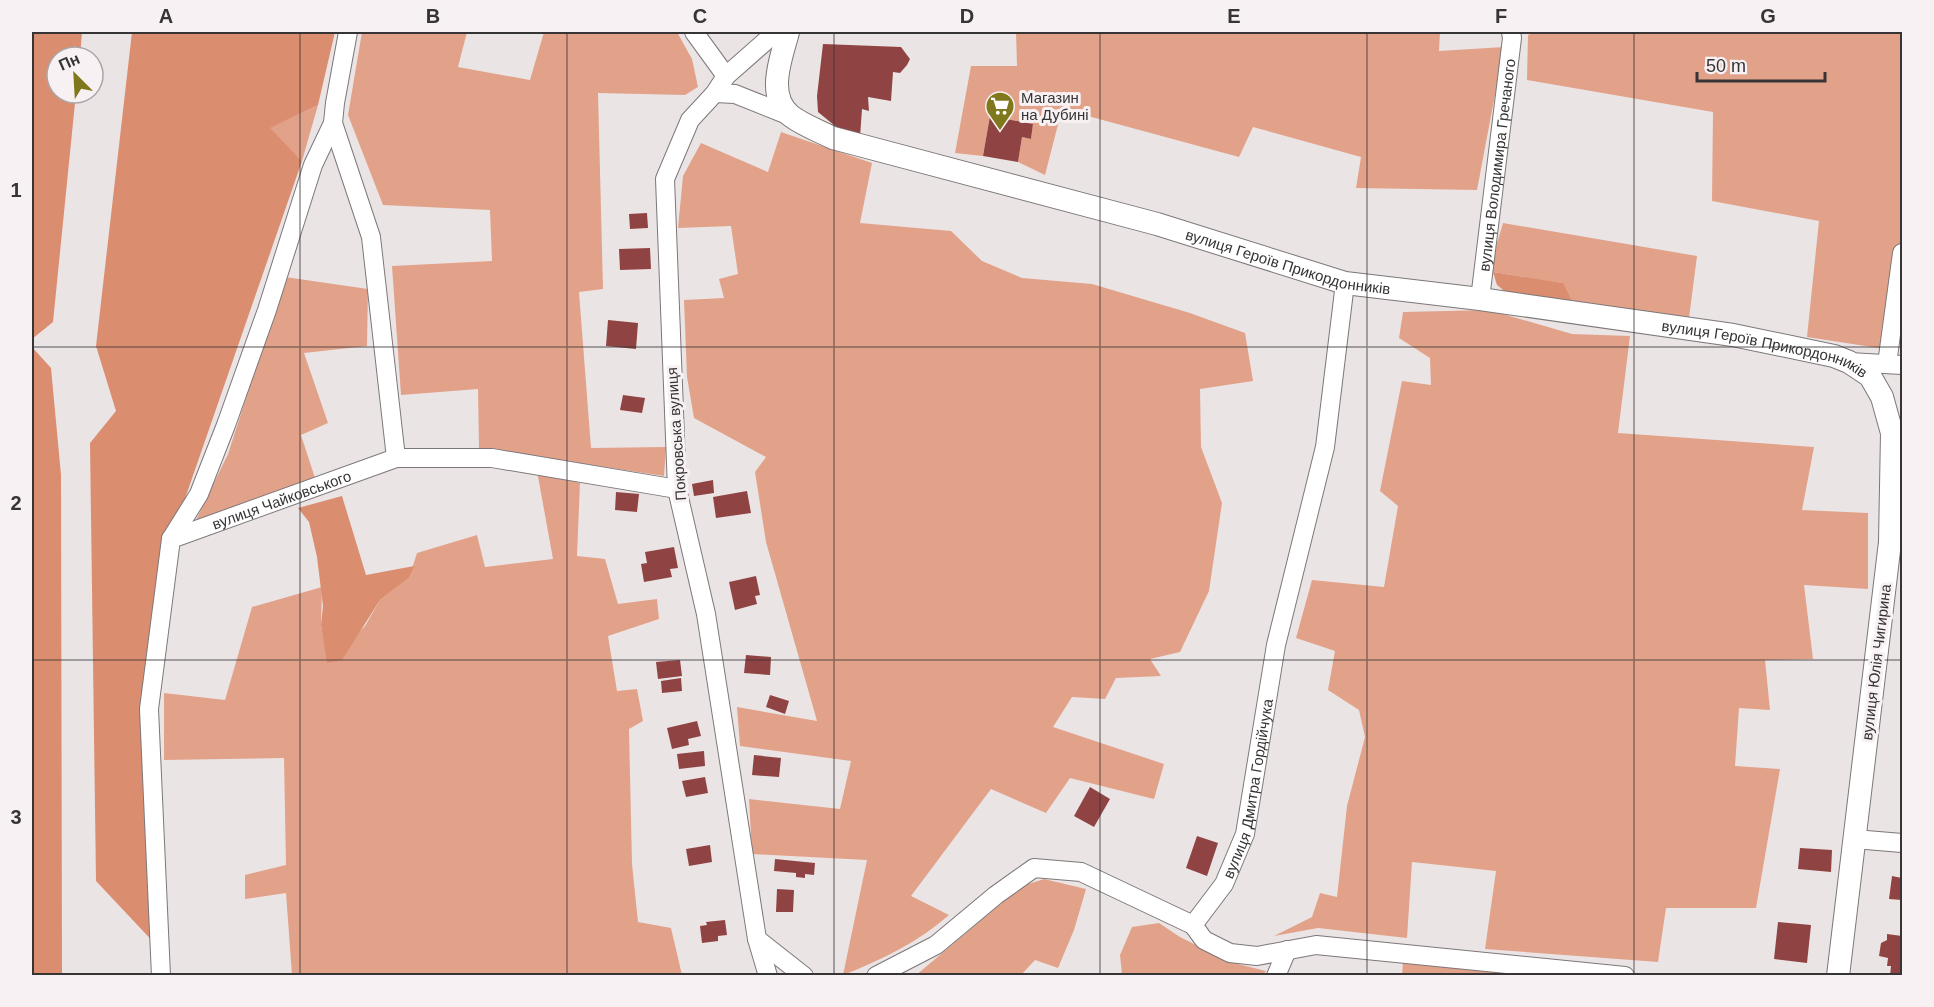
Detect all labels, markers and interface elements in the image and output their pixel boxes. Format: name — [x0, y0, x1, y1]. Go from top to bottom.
text: A — [159, 5, 173, 27]
text: B — [426, 5, 440, 27]
text: C — [693, 5, 707, 27]
text: D — [960, 5, 974, 27]
text: E — [1227, 5, 1241, 27]
text: F — [1495, 5, 1507, 27]
text: G — [1760, 5, 1776, 27]
north arrow — [45, 45, 105, 105]
scale bar — [1697, 45, 1824, 83]
text: Пн — [56, 50, 82, 74]
text: 50 m — [1706, 56, 1746, 76]
street label: вулиця Володимира Гречаного — [1475, 58, 1518, 272]
place label: Магазин на Дубині — [1021, 89, 1089, 123]
supermarket icon: Магазин на Дубині — [984, 90, 1016, 132]
text: 1 — [10, 179, 22, 201]
street label: вулиця Героїв Прикордонників — [1184, 225, 1391, 297]
street label: вулиця Героїв Прикордонників — [1661, 316, 1871, 381]
street label: Покровська вулиця — [663, 367, 689, 501]
street label: вулиця Чайковського — [210, 466, 353, 532]
text: 2 — [10, 492, 22, 514]
street label: вулиця Юлія Чигирина — [1858, 582, 1894, 741]
street label: вулиця Дмитра Гордійчука — [1219, 697, 1276, 881]
text: 3 — [10, 806, 22, 828]

